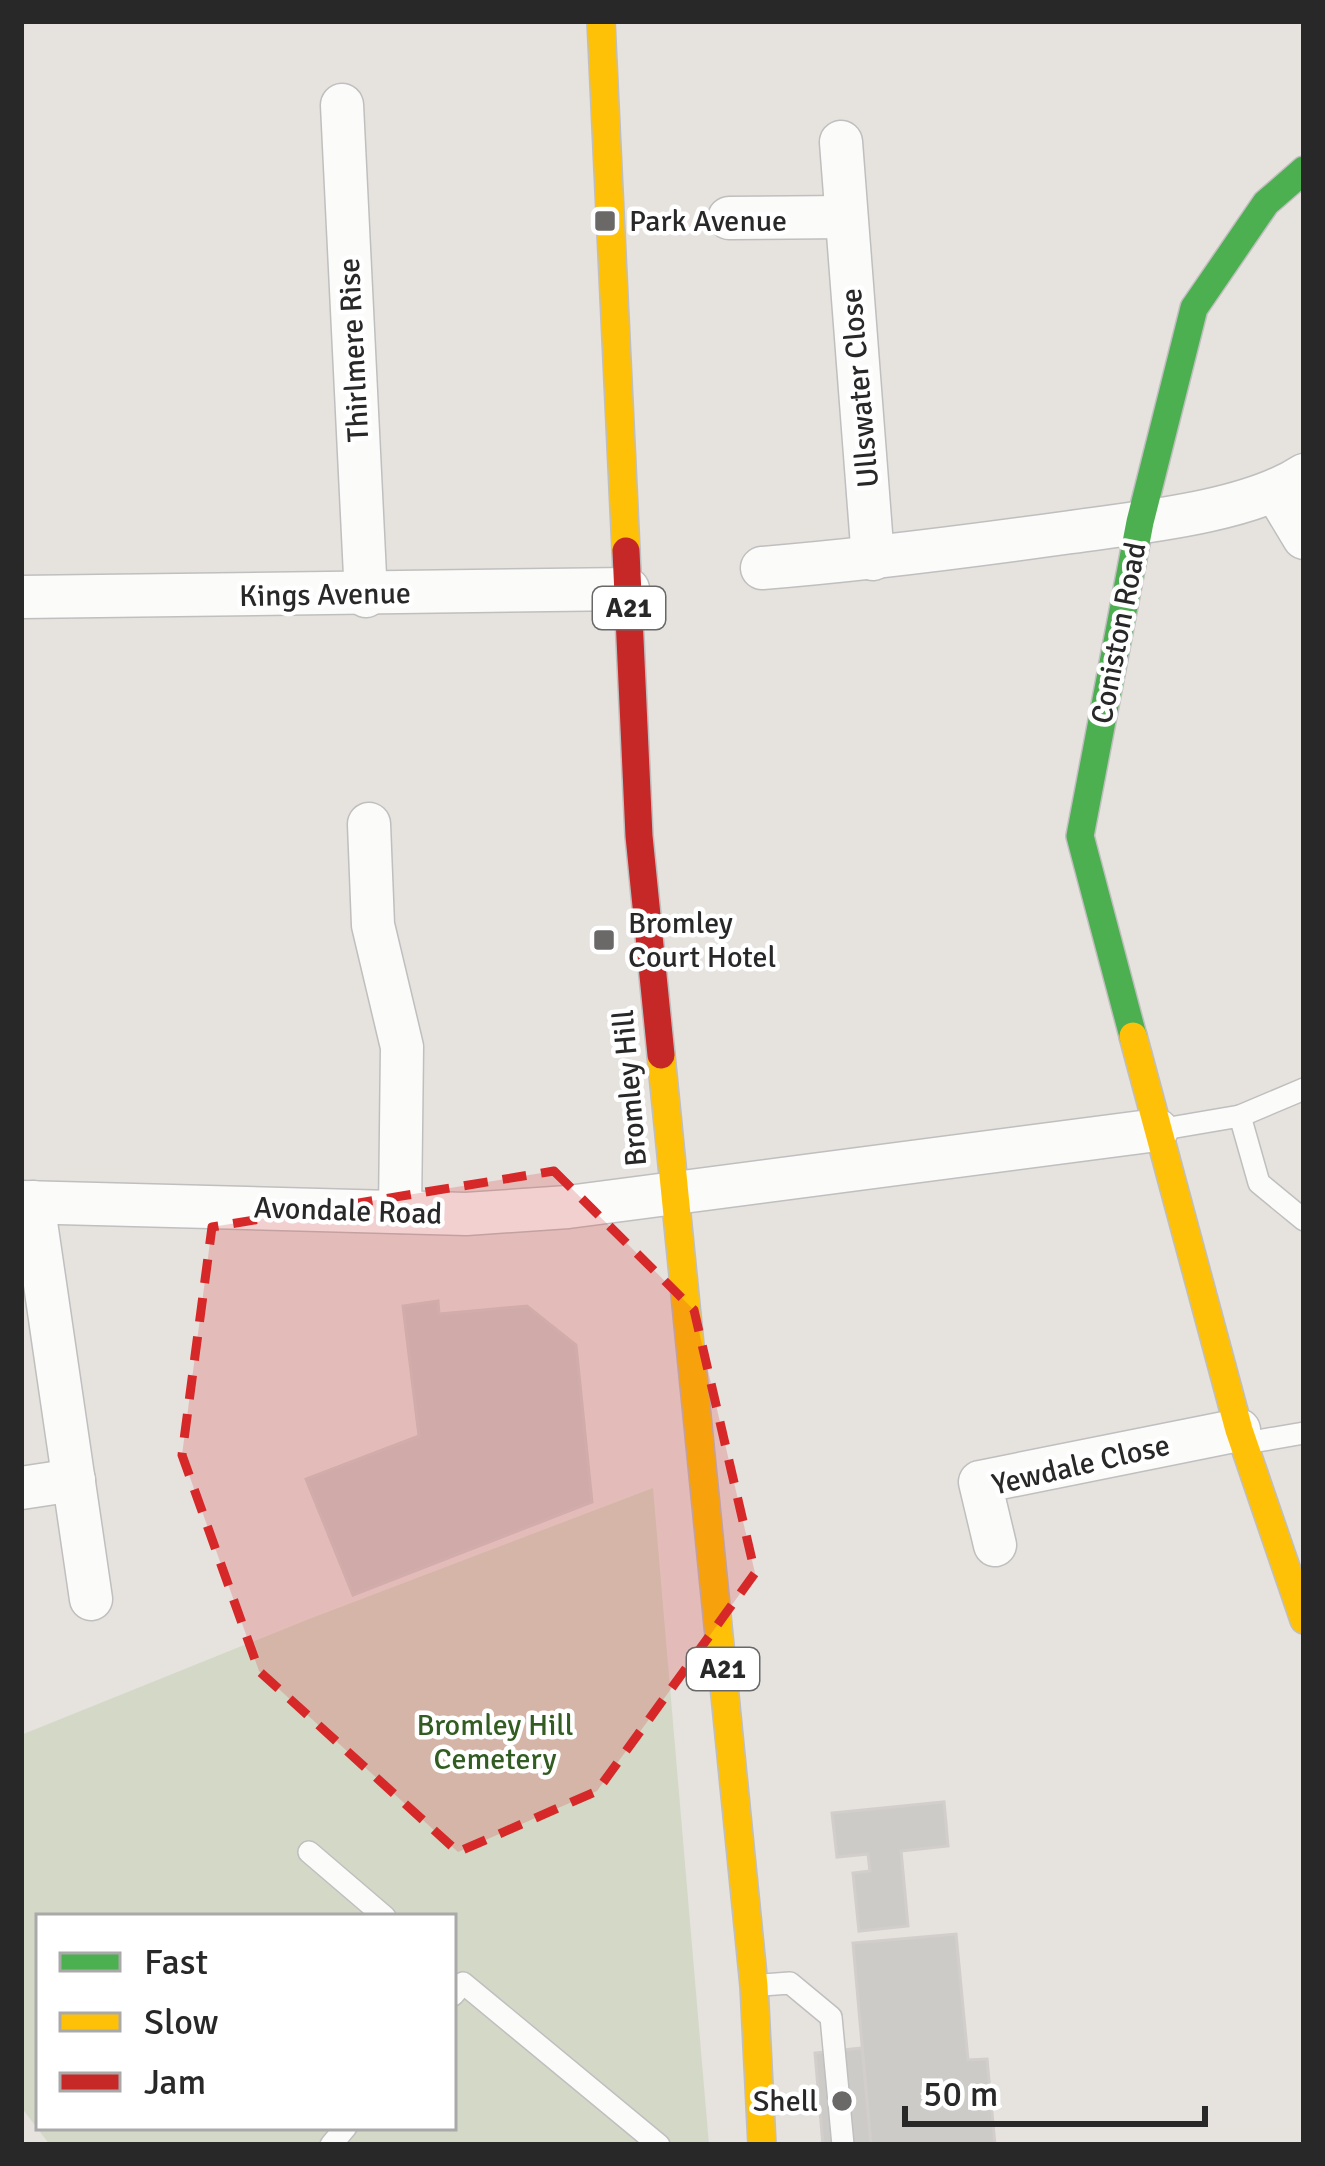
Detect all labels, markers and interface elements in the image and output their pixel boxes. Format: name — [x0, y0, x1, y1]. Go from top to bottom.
place label: Park Avenue — [629, 203, 787, 240]
marker: Park Avenue — [592, 208, 618, 234]
street label: Thirlmere Rise — [331, 257, 377, 443]
street label: Ullswater Close — [833, 287, 887, 489]
street label: Coniston Road — [1083, 539, 1155, 727]
street label: Kings Avenue — [239, 575, 411, 615]
road number: A21 — [593, 587, 665, 629]
place label: Bromley Court Hotel — [628, 905, 776, 976]
marker: Bromley Court Hotel — [591, 927, 617, 953]
street label: Bromley Hill — [605, 1008, 655, 1168]
street label: Avondale Road — [253, 1189, 443, 1233]
street label: Yewdale Close — [989, 1427, 1173, 1503]
road number: A21 — [687, 1648, 759, 1690]
park label: Bromley Hill Cemetery — [416, 1707, 574, 1778]
legend — [36, 1914, 456, 2130]
text: Fast — [144, 1940, 208, 1985]
text: Slow — [144, 2000, 219, 2045]
scale bar — [905, 2052, 1205, 2126]
text: Jam — [144, 2060, 206, 2105]
text: 50 m — [923, 2072, 999, 2117]
place label: Shell — [753, 2083, 818, 2120]
marker: Shell — [829, 2088, 855, 2114]

